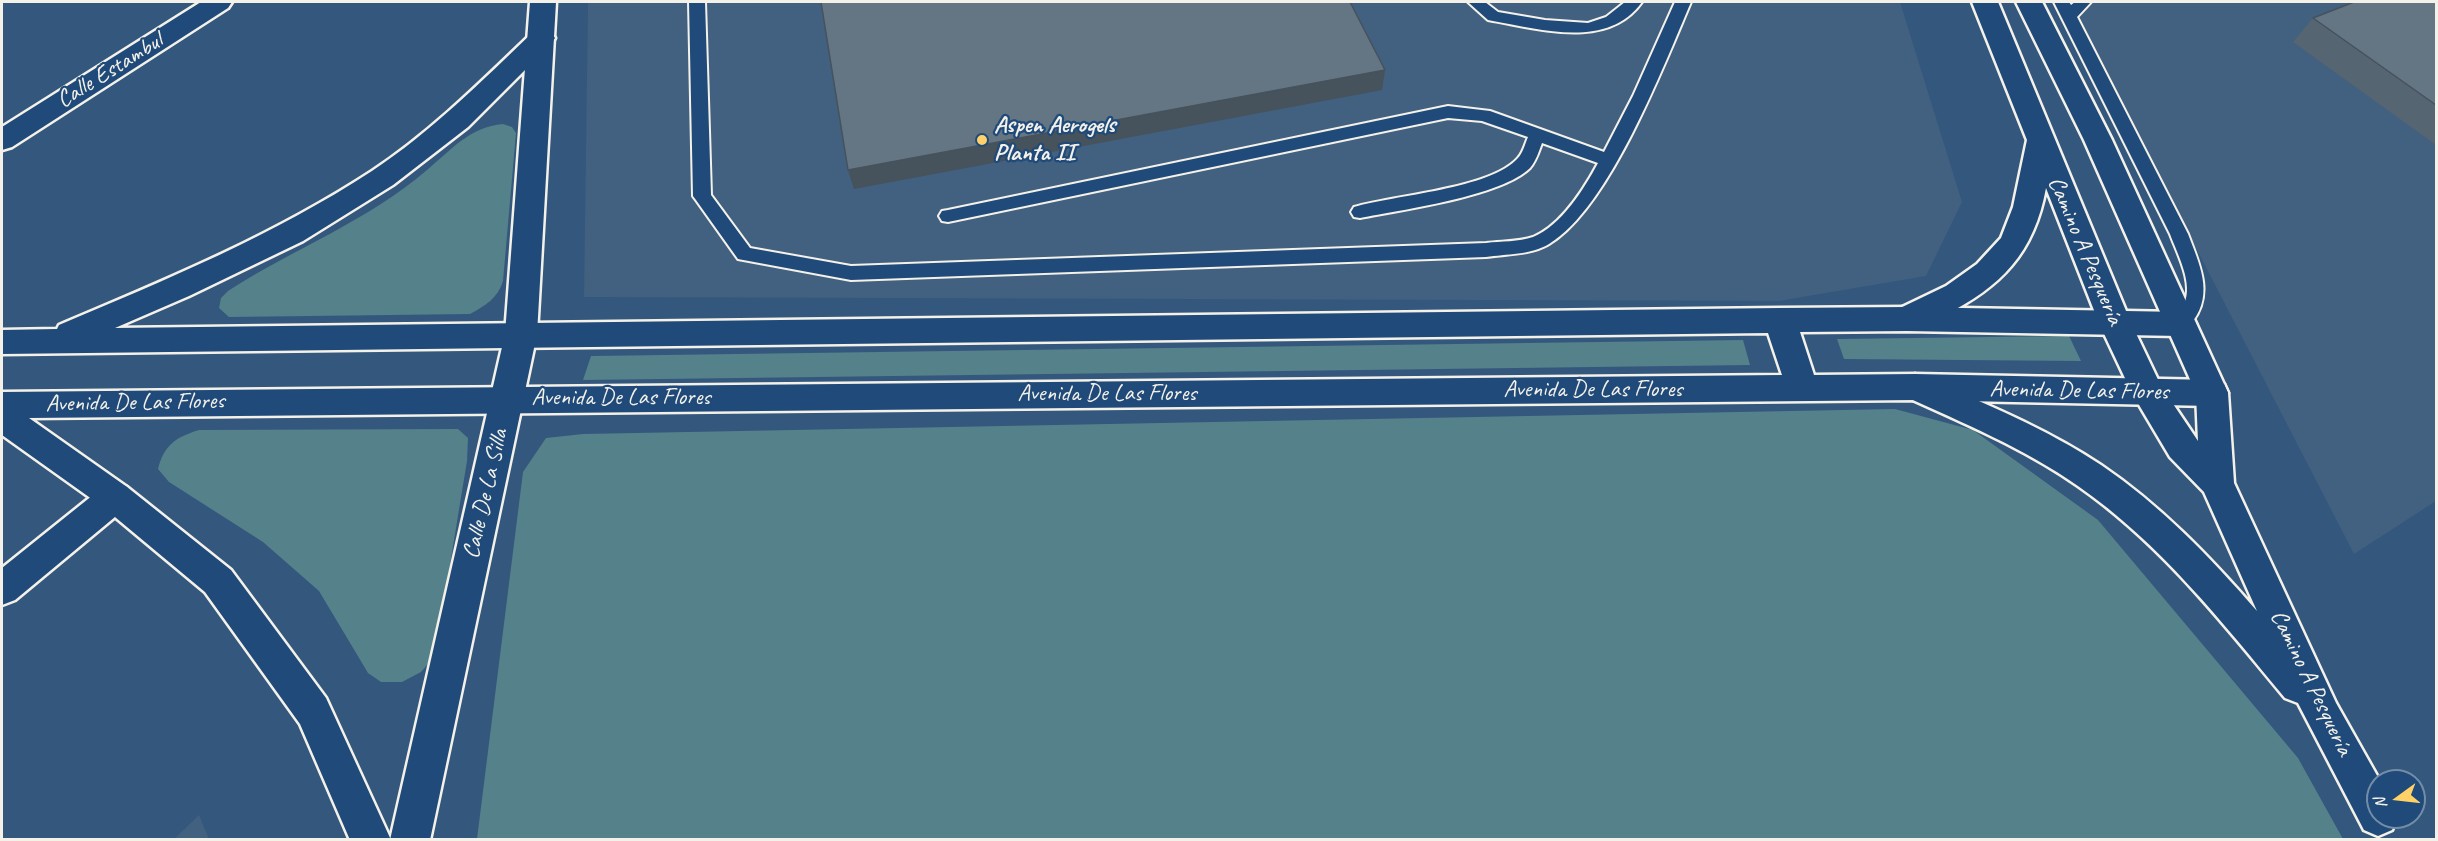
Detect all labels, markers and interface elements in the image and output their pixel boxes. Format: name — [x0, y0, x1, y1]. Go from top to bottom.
street label: Calle Estambul — [52, 27, 168, 115]
place label: Aspen Aerogels Planta II — [994, 112, 1115, 168]
marker: Aspen Aerogels Planta II — [975, 133, 989, 147]
street label: Camino A Pesquería — [2041, 172, 2129, 330]
street label: Avenida De Las Flores — [1989, 375, 2169, 407]
street label: Avenida De Las Flores — [1504, 376, 1682, 404]
street label: Avenida De Las Flores — [1018, 380, 1196, 408]
street label: Avenida De Las Flores — [532, 384, 710, 412]
street label: Avenida De Las Flores — [45, 387, 225, 419]
street label: Calle De La Silla — [457, 426, 515, 562]
street label: Camino A Pesquería — [2263, 605, 2359, 761]
north arrow — [2366, 769, 2426, 829]
text: N — [2370, 796, 2391, 811]

